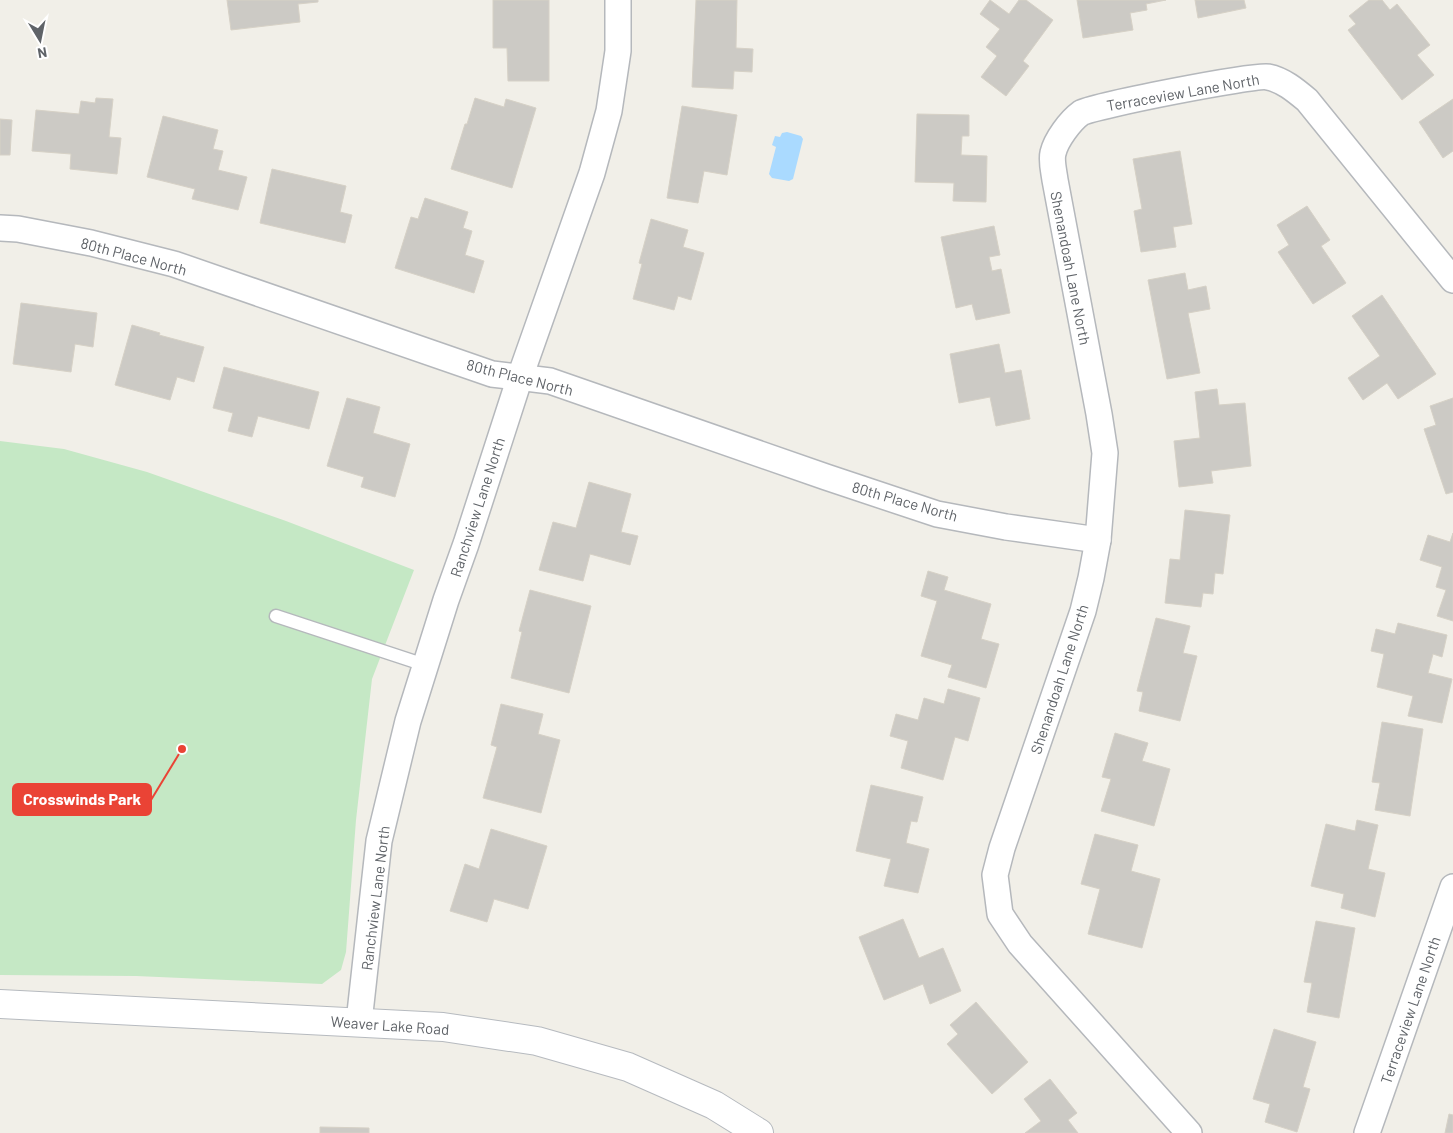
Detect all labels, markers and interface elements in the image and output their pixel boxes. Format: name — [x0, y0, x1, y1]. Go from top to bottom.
north arrow — [15, 15, 65, 65]
text: N — [36, 44, 48, 62]
street label: Terraceview Lane North — [1105, 70, 1261, 114]
street label: Shenandoah Lane North — [1047, 190, 1095, 346]
street label: 80th Place North — [79, 233, 189, 279]
street label: 80th Place North — [465, 355, 575, 399]
street label: Ranchview Lane North — [446, 435, 508, 579]
street label: 80th Place North — [850, 477, 960, 525]
street label: Shenandoah Lane North — [1026, 602, 1092, 756]
callout: Crosswinds Park — [13, 784, 151, 815]
text: Crosswinds Park — [23, 789, 142, 808]
street label: Ranchview Lane North — [357, 825, 393, 971]
street label: Terraceview Lane North — [1376, 934, 1444, 1086]
street label: Weaver Lake Road — [330, 1012, 450, 1038]

